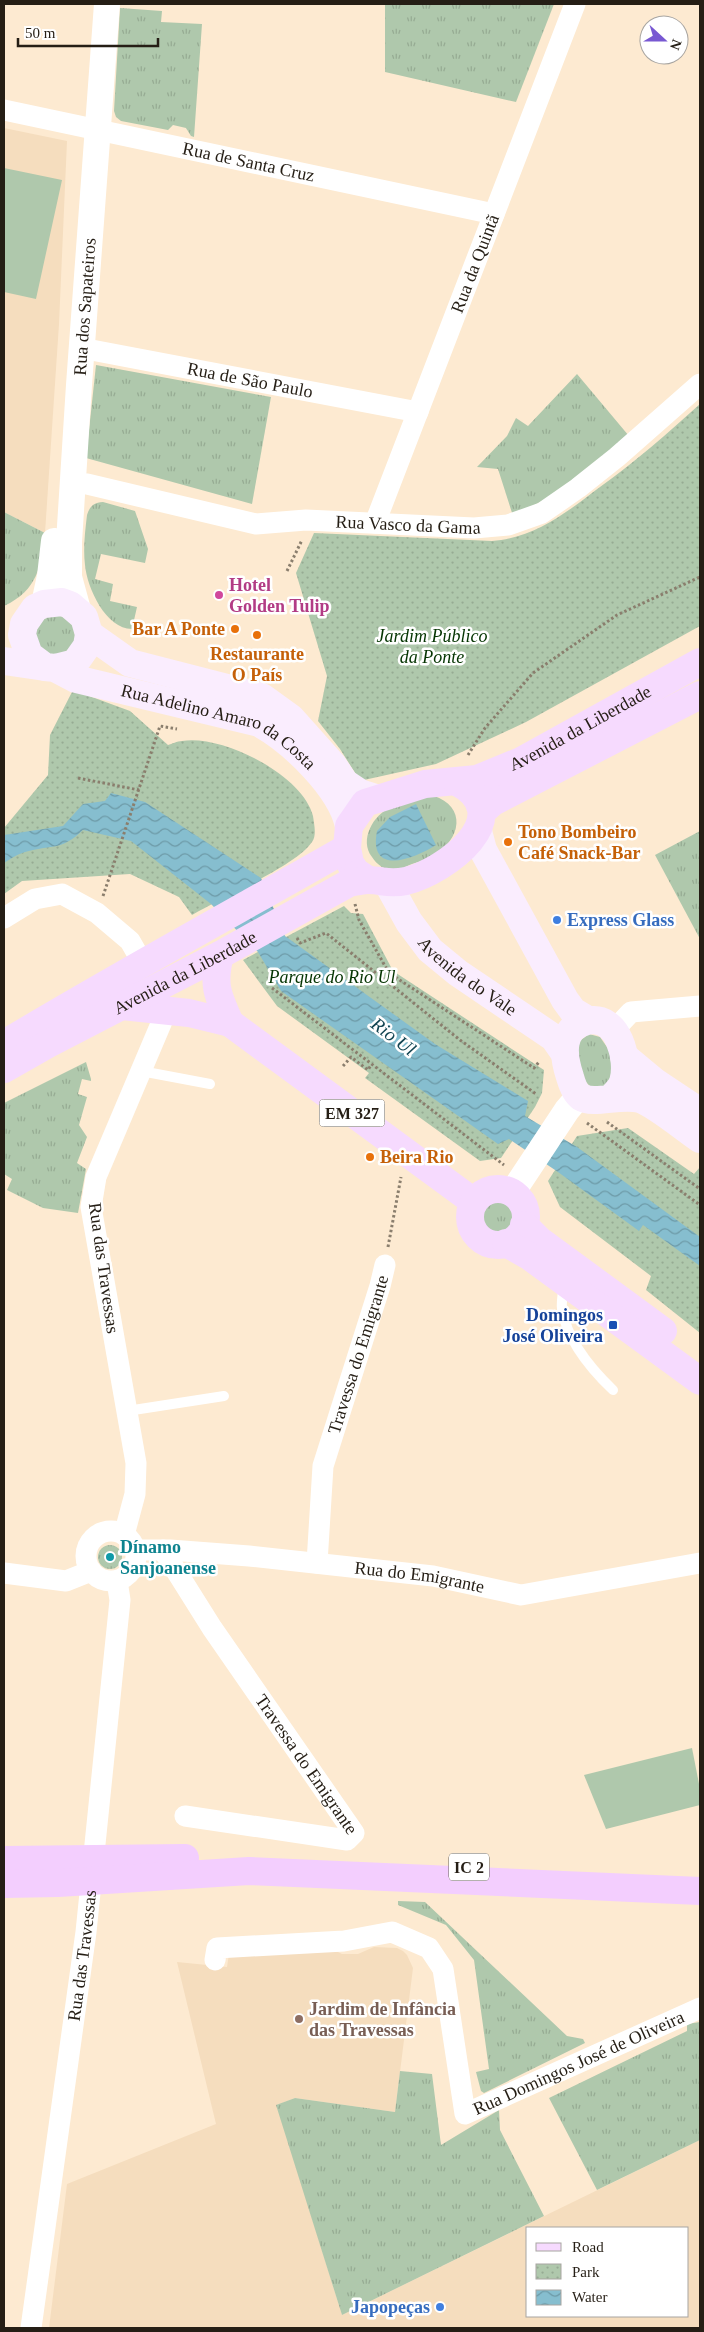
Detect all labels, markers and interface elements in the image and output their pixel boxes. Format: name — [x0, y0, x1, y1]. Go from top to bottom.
scale bar — [18, 15, 158, 47]
north arrow — [639, 15, 689, 65]
text: 50 m — [25, 25, 56, 41]
text: N — [667, 37, 684, 52]
street label: Rua de Santa Cruz — [181, 138, 316, 186]
street label: Rua da Quintã — [447, 211, 503, 316]
street label: Rua dos Sapateiros — [70, 237, 100, 376]
street label: Rua de São Paulo — [185, 358, 315, 402]
street label: Rua Vasco da Gama — [335, 511, 481, 538]
place label: Hotel Golden Tulip — [229, 575, 330, 616]
marker: Hotel Golden Tulip — [213, 589, 225, 601]
place label: Bar A Ponte — [132, 619, 225, 639]
marker: Bar A Ponte — [229, 623, 241, 635]
park label: Jardim Público da Ponte — [377, 626, 487, 667]
marker: Restaurante O País — [251, 629, 263, 641]
place label: Restaurante O País — [210, 644, 304, 685]
street label: Rua Adelino Amaro da Costa — [119, 680, 320, 773]
street label: Avenida da Liberdade — [506, 681, 654, 775]
place label: Tono Bombeiro Café Snack-Bar — [518, 822, 641, 863]
marker: Tono Bombeiro Café Snack-Bar — [502, 836, 514, 848]
place label: Express Glass — [567, 910, 674, 930]
marker: Express Glass — [551, 914, 563, 926]
street label: Avenida da Liberdade — [110, 927, 260, 1018]
street label: Avenida do Vale — [414, 933, 520, 1020]
park label: Parque do Rio Ul — [268, 967, 395, 987]
water label: Rio Ul — [367, 1012, 420, 1060]
road number: EM 327 — [320, 1100, 384, 1126]
place label: Beira Rio — [380, 1147, 454, 1167]
marker: Beira Rio — [364, 1151, 376, 1163]
street label: Rua das Travessas — [85, 1201, 123, 1335]
street label: Travessa do Emigrante — [324, 1273, 392, 1437]
place label: Domingos José Oliveira — [503, 1305, 603, 1346]
marker: Domingos José Oliveira — [607, 1319, 619, 1331]
place label: Dínamo Sanjoanense — [120, 1537, 216, 1578]
marker: Dínamo Sanjoanense — [104, 1551, 116, 1563]
street label: Rua do Emigrante — [354, 1558, 486, 1597]
street label: Travessa do Emigrante — [251, 1691, 362, 1838]
road number: IC 2 — [449, 1854, 489, 1880]
street label: Rua das Travessas — [64, 1889, 100, 2022]
place label: Jardim de Infância das Travessas — [309, 1999, 456, 2040]
street label: Rua Domingos José de Oliveira — [470, 2007, 687, 2119]
marker: Jardim de Infância das Travessas — [293, 2013, 305, 2025]
legend — [526, 2227, 689, 2317]
text: Road — [572, 2239, 604, 2255]
text: Park — [572, 2264, 600, 2280]
text: Water — [572, 2289, 607, 2305]
place label: Japopeças — [351, 2297, 430, 2317]
marker: Japopeças — [434, 2301, 446, 2313]

